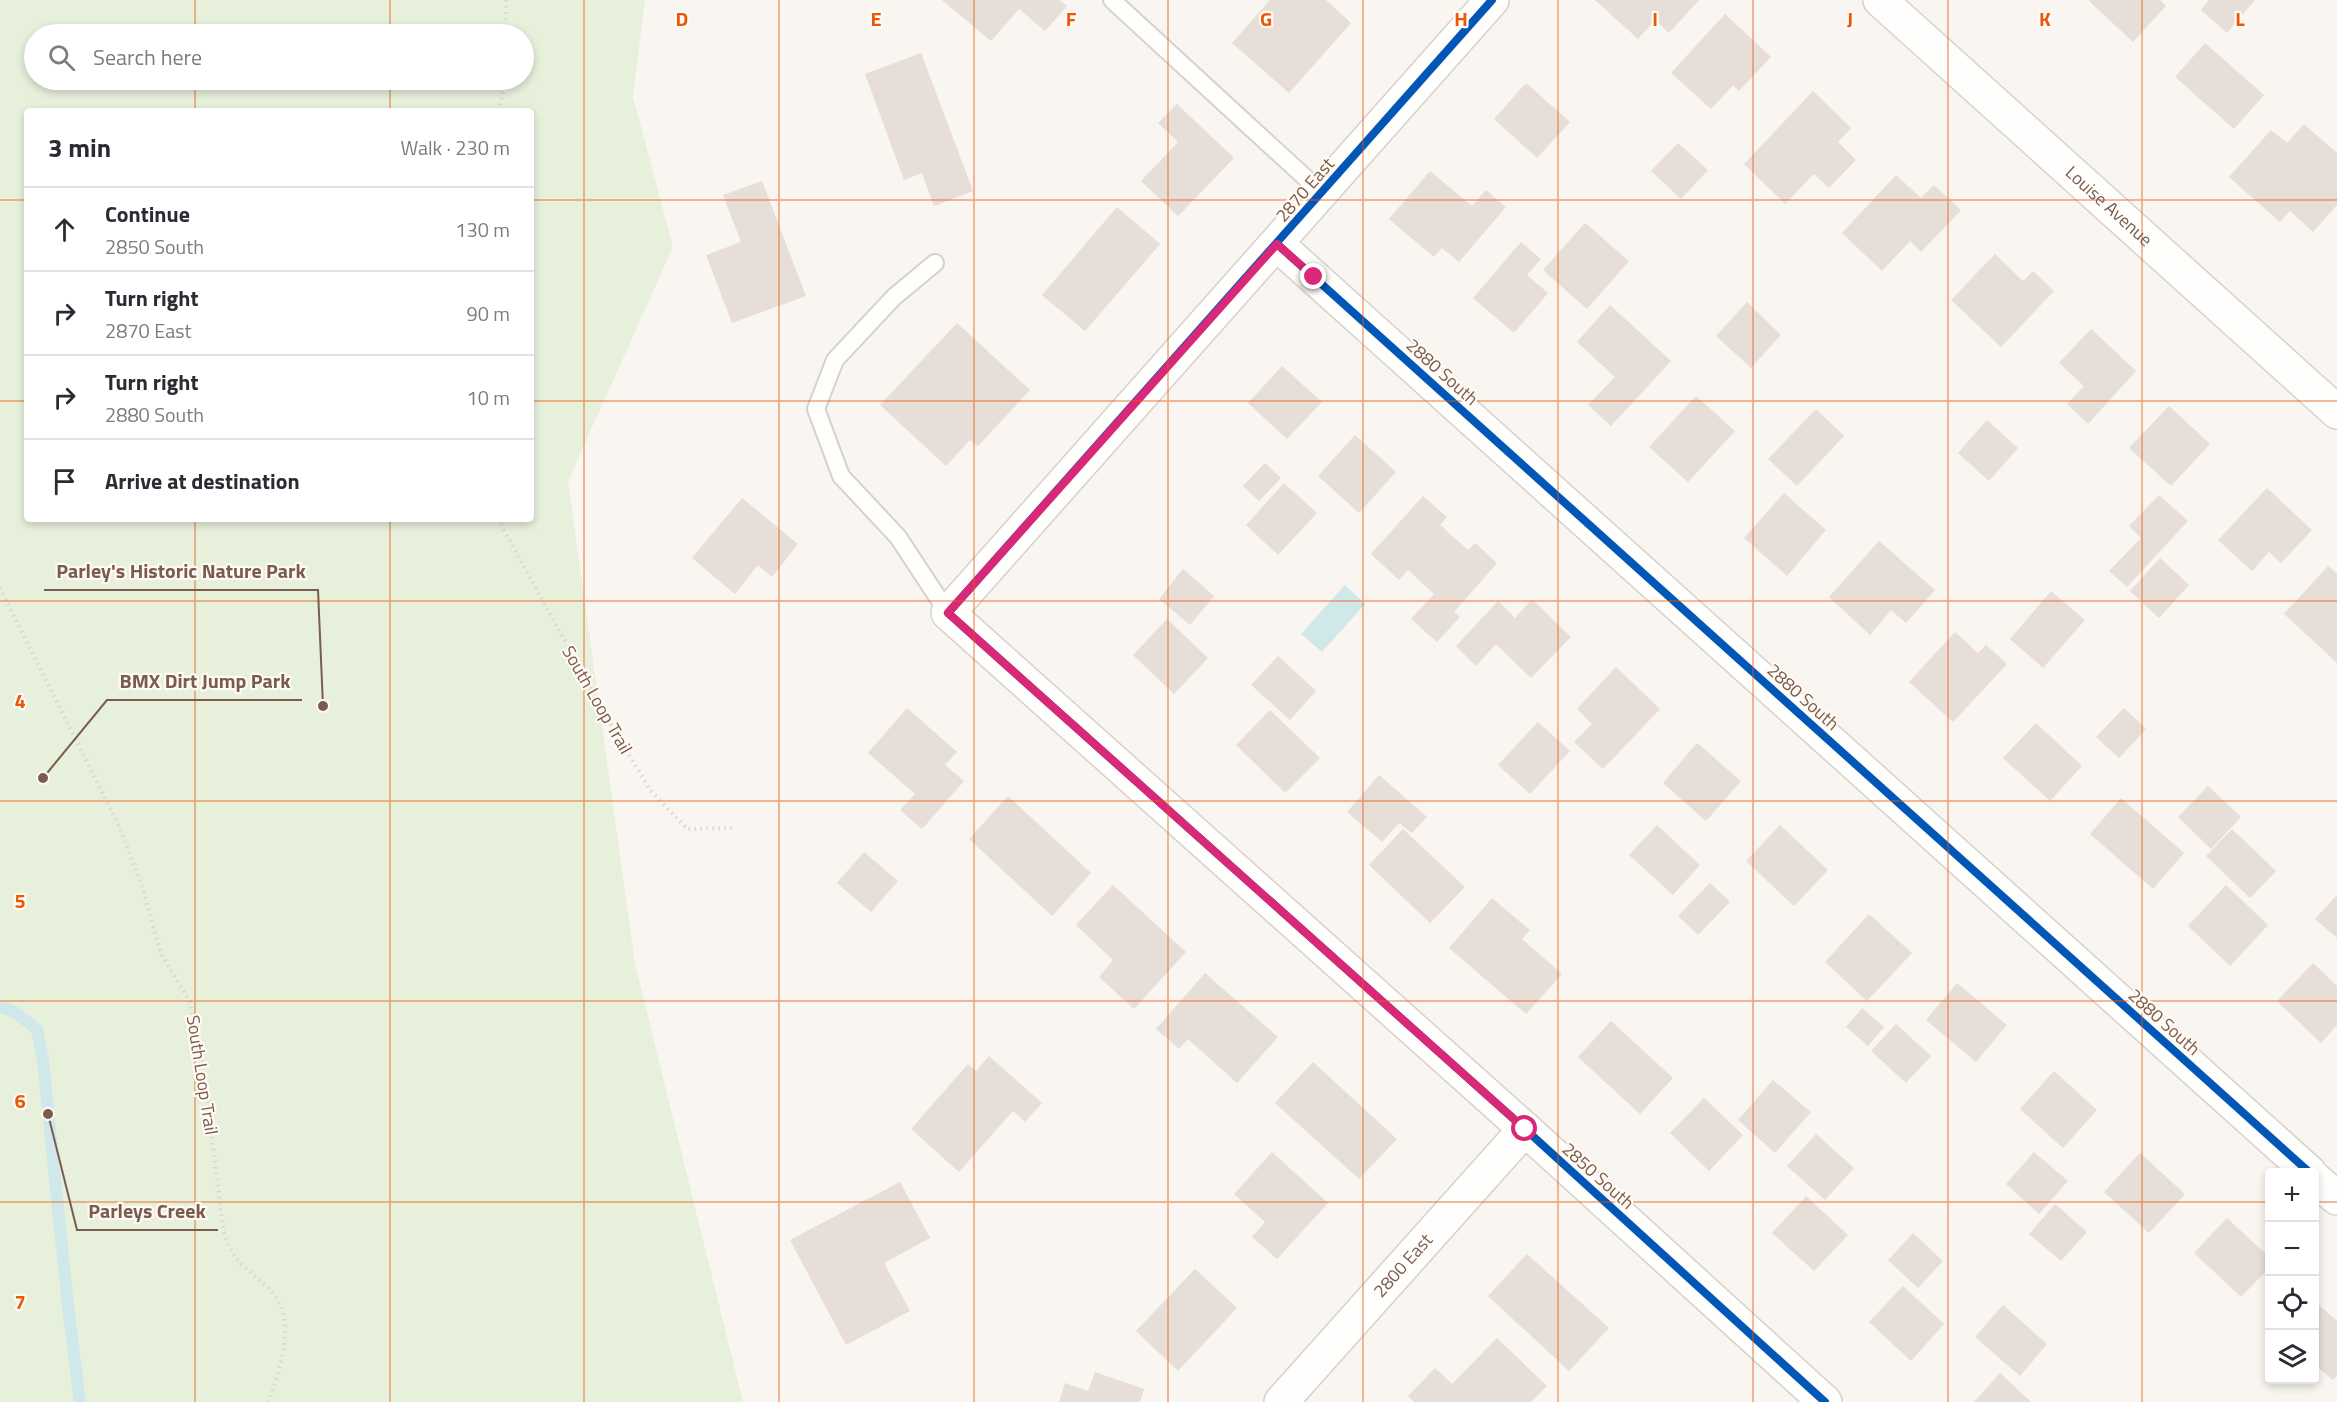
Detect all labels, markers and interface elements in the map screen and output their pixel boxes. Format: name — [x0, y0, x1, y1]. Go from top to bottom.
text: D — [676, 3, 688, 34]
text: E — [870, 3, 882, 34]
text: F — [1066, 3, 1077, 34]
text: G — [1260, 3, 1272, 34]
text: H — [1454, 3, 1468, 34]
text: I — [1652, 3, 1658, 34]
text: J — [1847, 3, 1853, 34]
text: K — [2039, 3, 2051, 34]
text: L — [2235, 3, 2245, 34]
search box — [24, 24, 534, 90]
text: Search here — [93, 40, 202, 74]
icon: search — [45, 41, 78, 74]
text: 3 min — [48, 128, 111, 167]
text: Walk · 230 m — [401, 132, 510, 163]
street label: 2870 East — [1269, 151, 1341, 228]
street label: Louise Avenue — [2059, 159, 2159, 252]
text: Continue — [105, 197, 190, 231]
icon: ahead — [48, 213, 81, 246]
text: 130 m — [455, 214, 510, 245]
text: 2850 South — [105, 231, 204, 262]
route end — [1300, 263, 1326, 289]
text: Turn right — [105, 281, 199, 315]
icon: right — [48, 297, 81, 330]
text: 90 m — [466, 298, 510, 329]
text: 2870 East — [105, 315, 192, 346]
street label: 2880 South — [1400, 332, 1484, 411]
text: Turn right — [105, 365, 199, 399]
icon: right — [48, 381, 81, 414]
text: 10 m — [466, 382, 510, 413]
text: 2880 South — [105, 399, 204, 430]
text: Arrive at destination — [105, 464, 300, 498]
icon: arrive — [48, 465, 81, 498]
callout: Parley's Historic Nature Park — [44, 552, 318, 590]
text: Parley's Historic Nature Park — [56, 555, 306, 586]
street label: South Loop Trail — [555, 641, 639, 759]
street label: 2880 South — [1761, 657, 1845, 736]
callout: BMX Dirt Jump Park — [107, 662, 302, 700]
text: BMX Dirt Jump Park — [120, 665, 291, 696]
text: 4 — [14, 685, 26, 716]
text: 5 — [14, 885, 26, 916]
street label: 2880 South — [2122, 982, 2206, 1061]
street label: South Loop Trail — [180, 1013, 225, 1137]
text: 6 — [14, 1085, 26, 1116]
route start — [1511, 1115, 1537, 1141]
street label: 2850 South — [1556, 1136, 1640, 1215]
map controls — [2265, 1168, 2319, 1384]
button: + — [2265, 1168, 2319, 1222]
callout: Parleys Creek — [77, 1192, 218, 1230]
text: Parleys Creek — [88, 1195, 206, 1226]
button: − — [2265, 1222, 2319, 1276]
street label: 2800 East — [1367, 1227, 1439, 1303]
button: locate — [2265, 1276, 2319, 1330]
text: 7 — [14, 1286, 26, 1317]
button: layers — [2265, 1330, 2319, 1384]

